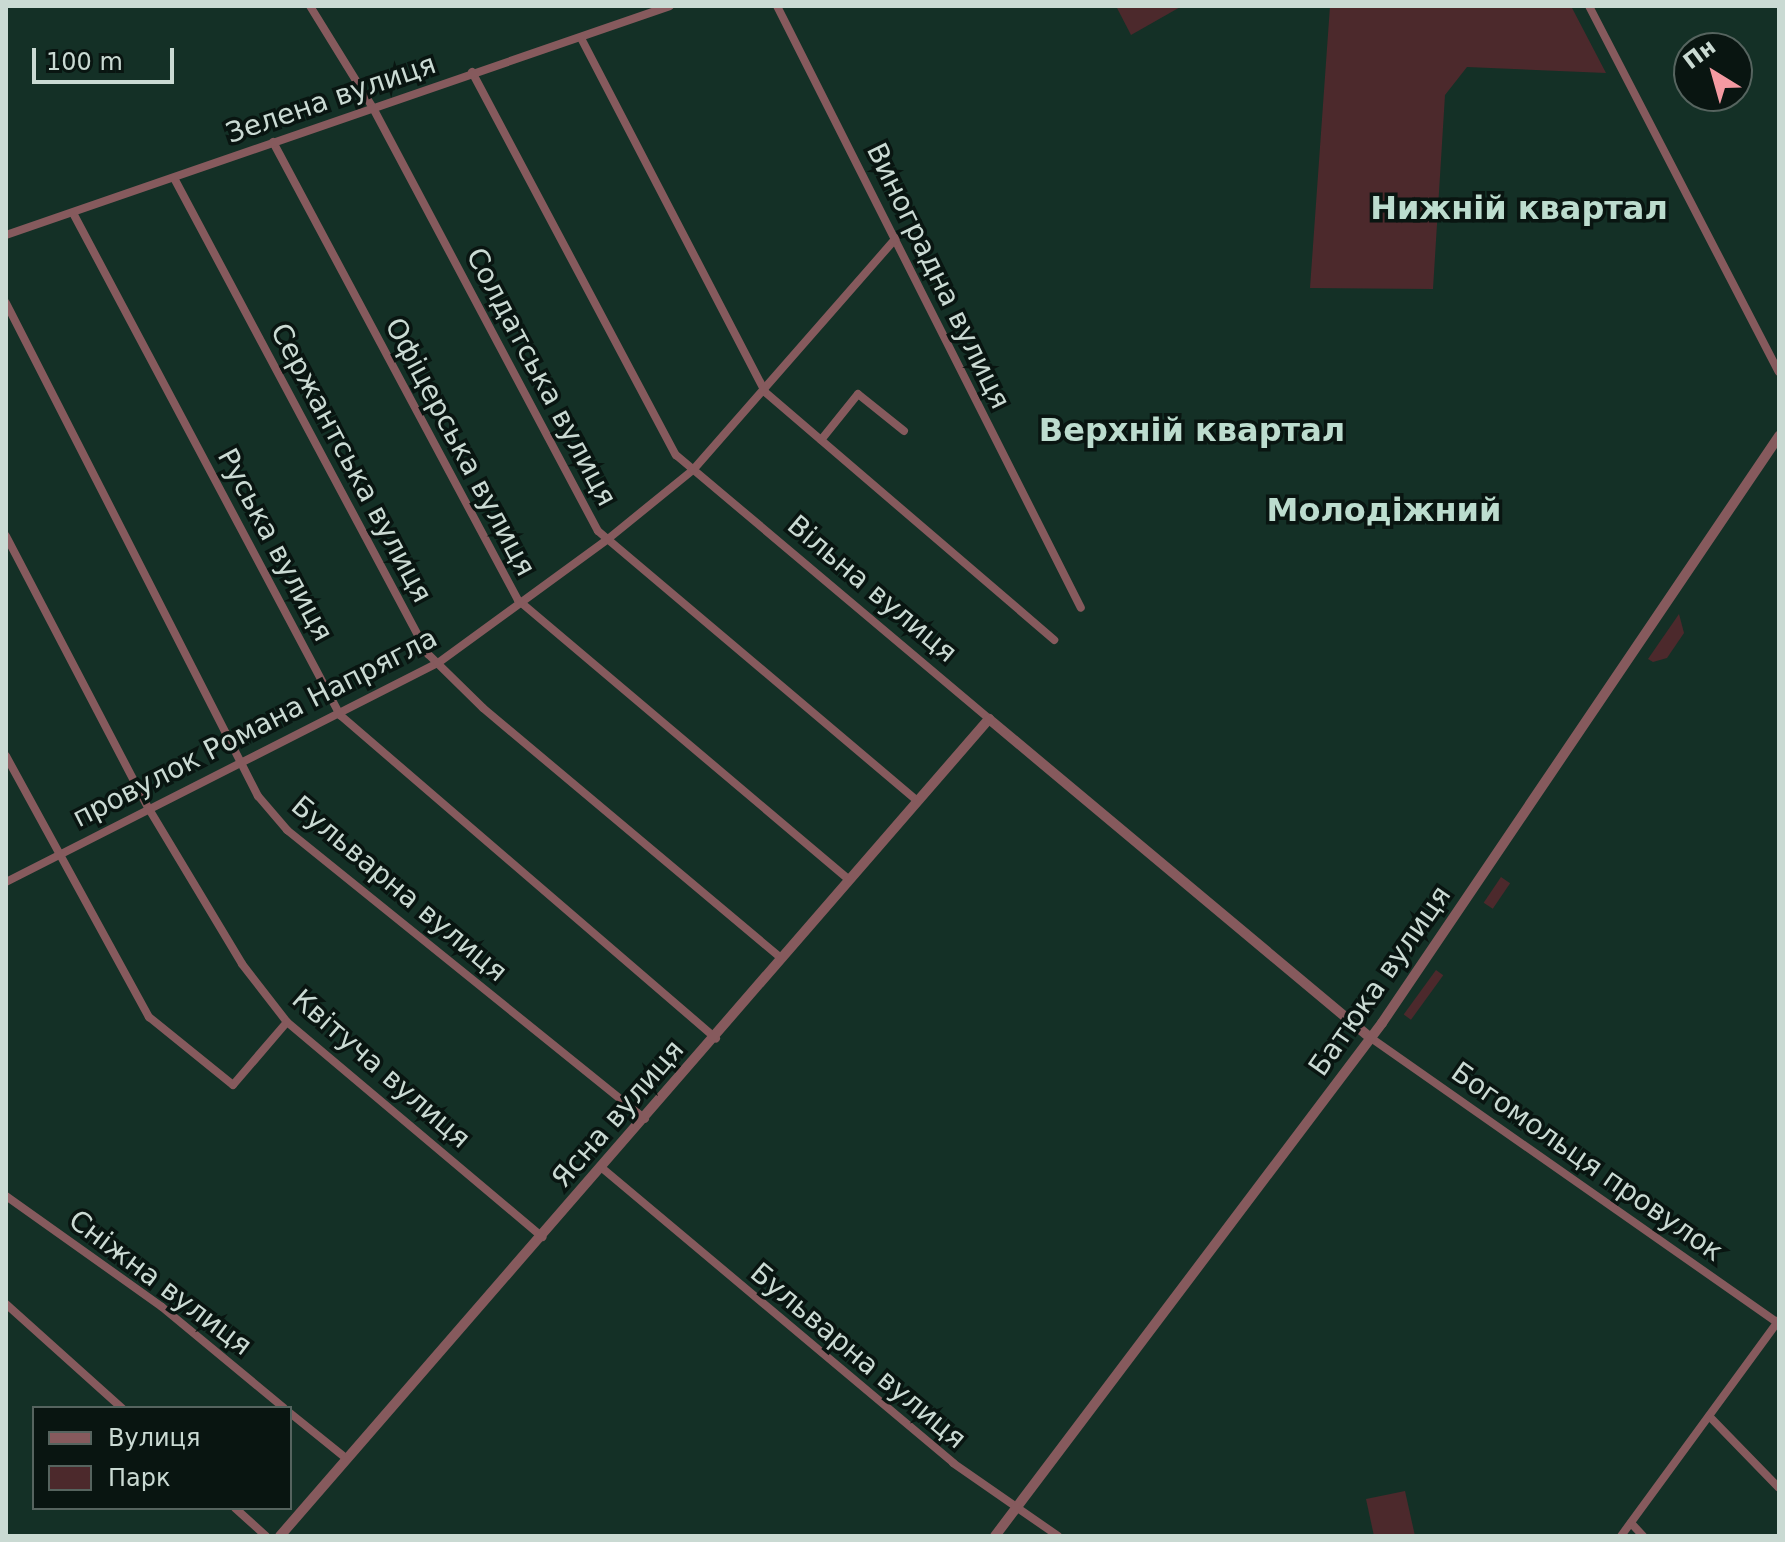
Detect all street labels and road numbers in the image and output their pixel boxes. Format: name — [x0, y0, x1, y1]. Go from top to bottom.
street label: Зелена вулиця — [222, 47, 440, 151]
street label: Виноградна вулиця — [859, 138, 1017, 414]
street label: Солдатська вулиця — [459, 242, 623, 512]
street label: Офіцерська вулиця — [378, 312, 542, 582]
street label: Сержантська вулиця — [263, 318, 439, 608]
street label: Руська вулиця — [210, 443, 340, 647]
street label: Вільна вулиця — [780, 508, 964, 670]
street label: провулок Романа Напрягла — [67, 621, 443, 835]
street label: Бульварна вулиця — [284, 789, 514, 989]
street label: Батюка вулиця — [1302, 880, 1458, 1082]
street label: Квітуча вулиця — [285, 983, 477, 1155]
street label: Ясна вулиця — [545, 1033, 691, 1195]
street label: Богомольця провулок — [1445, 1055, 1729, 1269]
street label: Сніжна вулиця — [62, 1203, 258, 1363]
street label: Бульварна вулиця — [743, 1256, 973, 1456]

